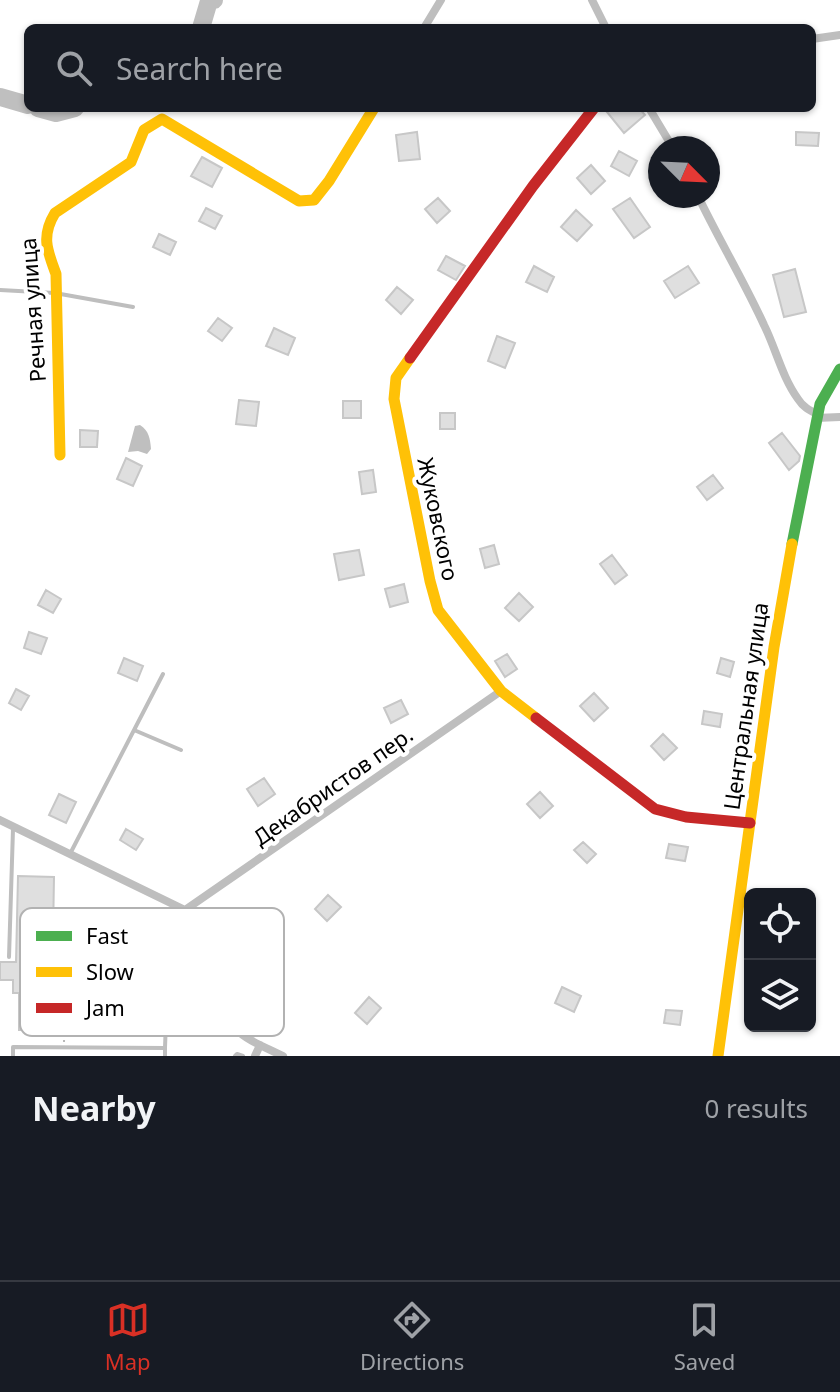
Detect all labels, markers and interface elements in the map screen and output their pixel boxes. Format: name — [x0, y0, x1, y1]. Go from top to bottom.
search box — [24, 24, 816, 112]
icon: search — [52, 46, 96, 90]
text: Search here — [116, 48, 283, 89]
north arrow — [648, 136, 720, 208]
street label: Речная улица — [12, 237, 52, 383]
street label: Жуковского — [411, 454, 467, 583]
street label: Центральная улица — [716, 600, 774, 812]
street label: Декабристов пер. — [247, 719, 418, 852]
map controls — [744, 888, 816, 1032]
button: locate — [744, 888, 816, 960]
legend — [20, 908, 284, 1036]
text: Fast — [86, 920, 128, 950]
text: Slow — [86, 956, 135, 986]
button: layers — [744, 960, 816, 1032]
text: Jam — [84, 992, 125, 1022]
text: Nearby — [32, 1085, 156, 1131]
text: 0 results — [704, 1090, 808, 1126]
tab: Map — [105, 1298, 151, 1376]
tab: Directions — [360, 1298, 464, 1376]
tab: Saved — [674, 1298, 735, 1376]

